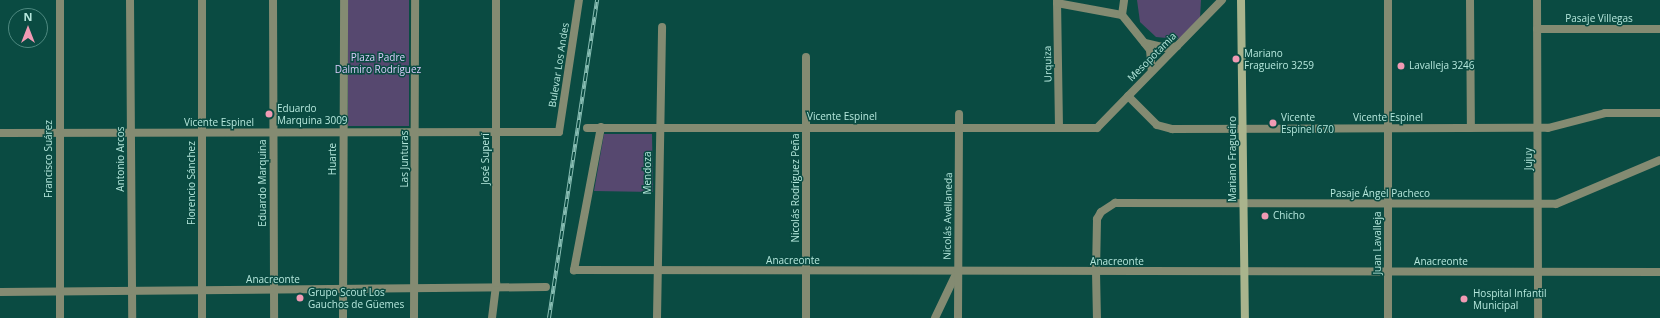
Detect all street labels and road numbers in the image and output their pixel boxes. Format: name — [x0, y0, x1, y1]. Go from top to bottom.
street label: Pasaje Villegas — [1565, 13, 1633, 25]
street label: Bulevar Los Andes — [546, 22, 572, 108]
street label: Mesopotamia — [1125, 30, 1179, 84]
street label: Urquiza — [1042, 46, 1054, 82]
street label: Vicente Espinel — [807, 111, 877, 123]
street label: Vicente Espinel — [1353, 112, 1423, 124]
street label: Mariano Fragueiro — [1227, 116, 1239, 202]
street label: Vicente Espinel — [184, 117, 254, 129]
street label: Francisco Suárez — [43, 120, 55, 198]
street label: Antonio Arcos — [115, 126, 127, 192]
street label: Las Junturas — [399, 130, 411, 188]
street label: José Superí — [480, 133, 492, 185]
street label: Nicolás Rodríguez Peña — [790, 133, 802, 243]
street label: Eduardo Marquina — [257, 139, 269, 227]
street label: Florencio Sánchez — [186, 141, 198, 225]
street label: Huarte — [327, 143, 339, 175]
street label: Jujuy — [1523, 148, 1535, 170]
street label: Mendoza — [642, 151, 654, 195]
street label: Nicolás Avellaneda — [941, 172, 955, 260]
street label: Pasaje Ángel Pacheco — [1330, 188, 1430, 200]
street label: Juan Lavalleja — [1372, 211, 1384, 275]
street label: Anacreonte — [766, 255, 820, 267]
street label: Anacreonte — [1090, 256, 1144, 268]
street label: Anacreonte — [1414, 256, 1468, 268]
street label: Anacreonte — [246, 274, 300, 286]

